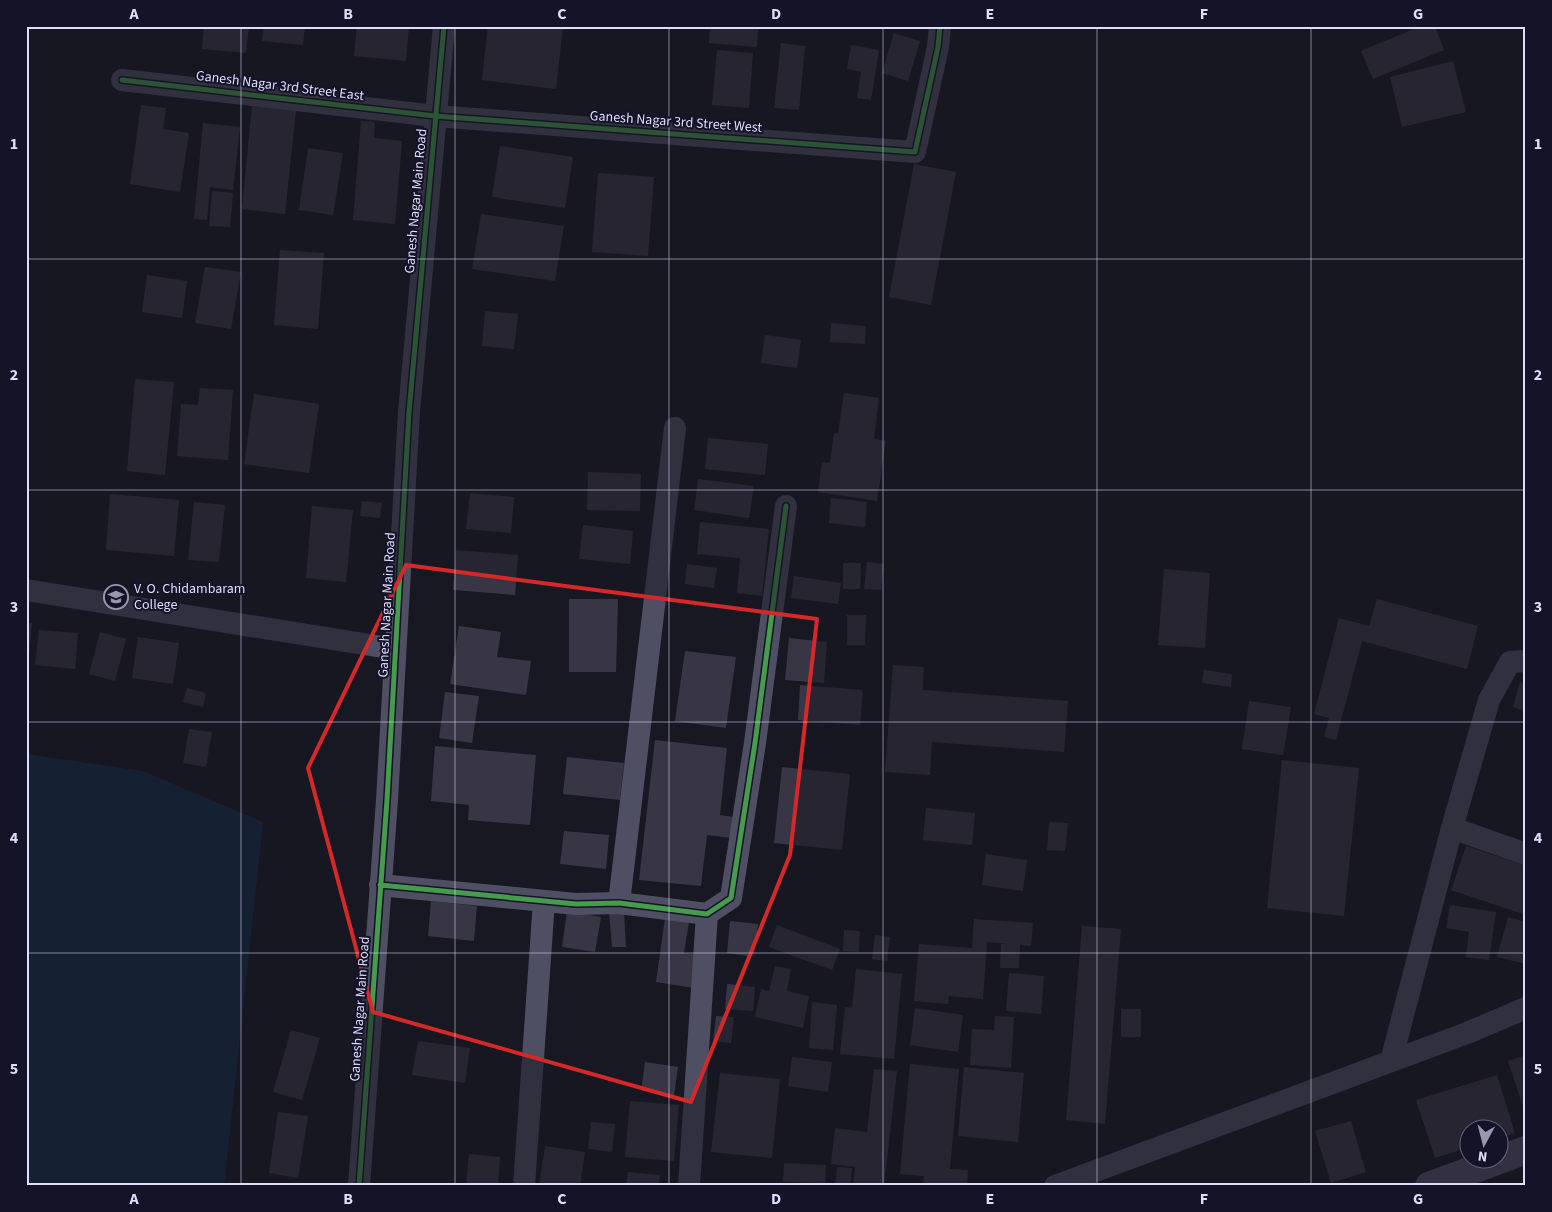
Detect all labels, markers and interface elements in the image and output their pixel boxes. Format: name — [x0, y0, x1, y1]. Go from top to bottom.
text: A — [128, 3, 139, 25]
text: B — [343, 3, 353, 25]
text: C — [557, 3, 567, 25]
text: D — [771, 3, 781, 25]
text: E — [986, 3, 994, 25]
text: F — [1200, 3, 1208, 25]
text: G — [1413, 3, 1423, 25]
street label: Ganesh Nagar 3rd Street East — [195, 66, 365, 106]
street label: Ganesh Nagar 3rd Street West — [589, 106, 763, 138]
street label: Ganesh Nagar Main Road — [400, 128, 432, 274]
text: 1 — [10, 133, 18, 155]
text: 1 — [1534, 133, 1542, 155]
text: 2 — [10, 364, 18, 386]
text: 2 — [1534, 364, 1542, 386]
street label: Ganesh Nagar Main Road — [373, 532, 401, 678]
place label: V. O. Chidambaram College — [134, 579, 245, 615]
school or university icon: V. O. Chidambaram College — [103, 584, 129, 610]
text: 3 — [10, 596, 18, 618]
text: 3 — [1534, 596, 1542, 618]
text: 4 — [10, 827, 19, 849]
text: 4 — [1534, 827, 1543, 849]
street label: Ganesh Nagar Main Road — [345, 936, 375, 1082]
text: 5 — [10, 1058, 18, 1080]
text: 5 — [1534, 1058, 1542, 1080]
north arrow — [1460, 1120, 1510, 1170]
text: N — [1477, 1145, 1488, 1166]
text: A — [128, 1188, 139, 1210]
text: B — [343, 1188, 353, 1210]
text: C — [557, 1188, 567, 1210]
text: D — [771, 1188, 781, 1210]
text: E — [986, 1188, 994, 1210]
text: F — [1200, 1188, 1208, 1210]
text: G — [1413, 1188, 1423, 1210]

